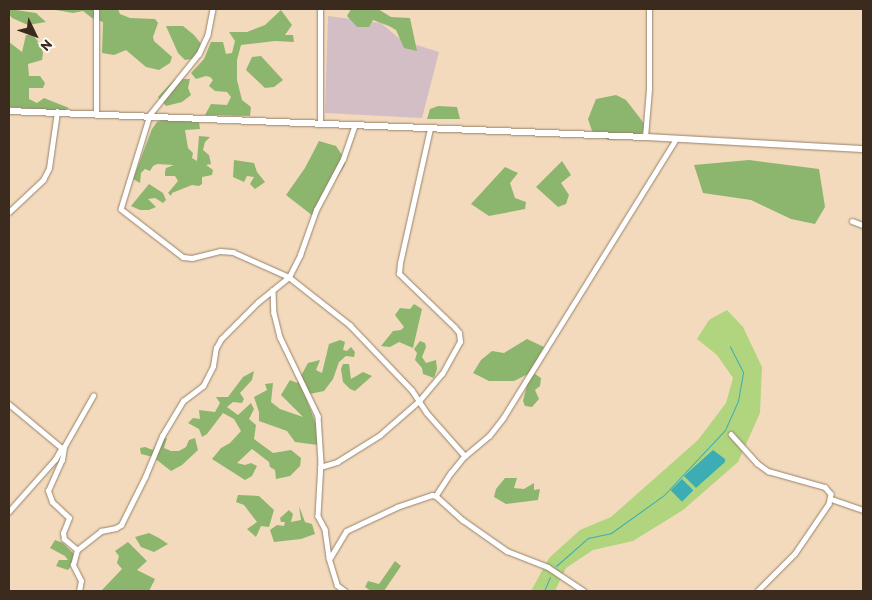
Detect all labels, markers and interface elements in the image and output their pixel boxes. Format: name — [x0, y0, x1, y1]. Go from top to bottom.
north arrow — [10, 10, 60, 60]
text: N — [37, 36, 56, 55]

